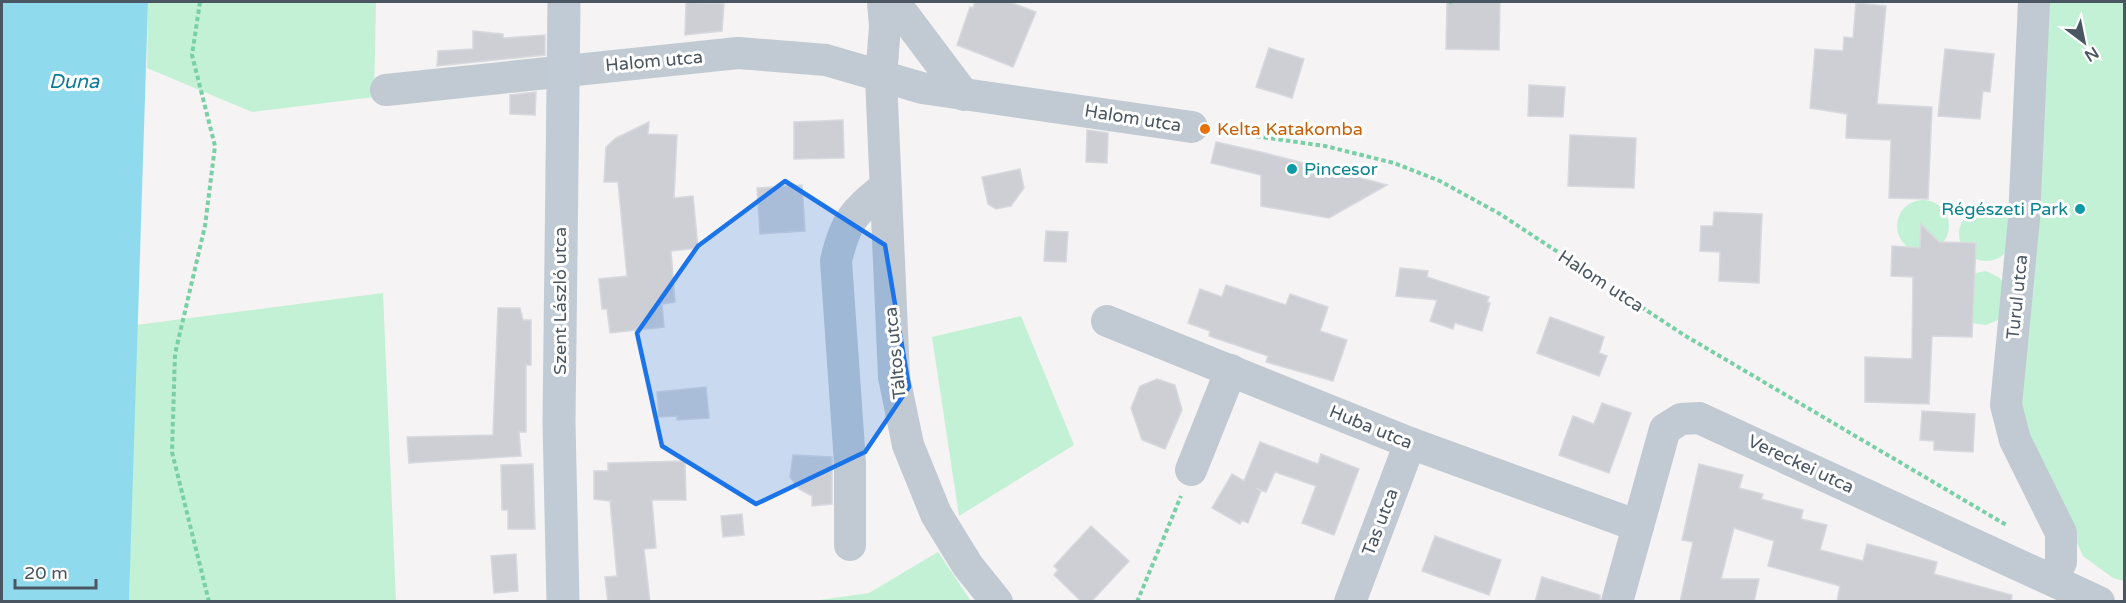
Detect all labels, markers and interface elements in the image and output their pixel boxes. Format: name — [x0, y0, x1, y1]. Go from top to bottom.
north arrow — [2054, 12, 2114, 72]
text: N — [2081, 42, 2102, 66]
street label: Halom utca — [604, 46, 704, 76]
water label: Duna — [49, 70, 100, 94]
street label: Halom utca — [1083, 99, 1183, 137]
place label: Kelta Katakomba — [1217, 118, 1363, 140]
marker: Kelta Katakomba — [1198, 122, 1212, 136]
place label: Pincesor — [1304, 158, 1378, 180]
marker: Pincesor — [1285, 162, 1299, 176]
place label: Régészeti Park — [1941, 198, 2068, 220]
marker: Régészeti Park — [2073, 202, 2087, 216]
street label: Szent László utca — [549, 227, 571, 375]
street label: Halom utca — [1554, 245, 1648, 317]
street label: Turul utca — [2002, 253, 2032, 341]
street label: Táltos utca — [879, 306, 911, 400]
street label: Huba utca — [1326, 400, 1416, 454]
street label: Vereckei utca — [1744, 430, 1858, 498]
street label: Tas utca — [1357, 485, 1403, 559]
scale bar — [15, 552, 96, 590]
text: 20 m — [24, 562, 68, 584]

